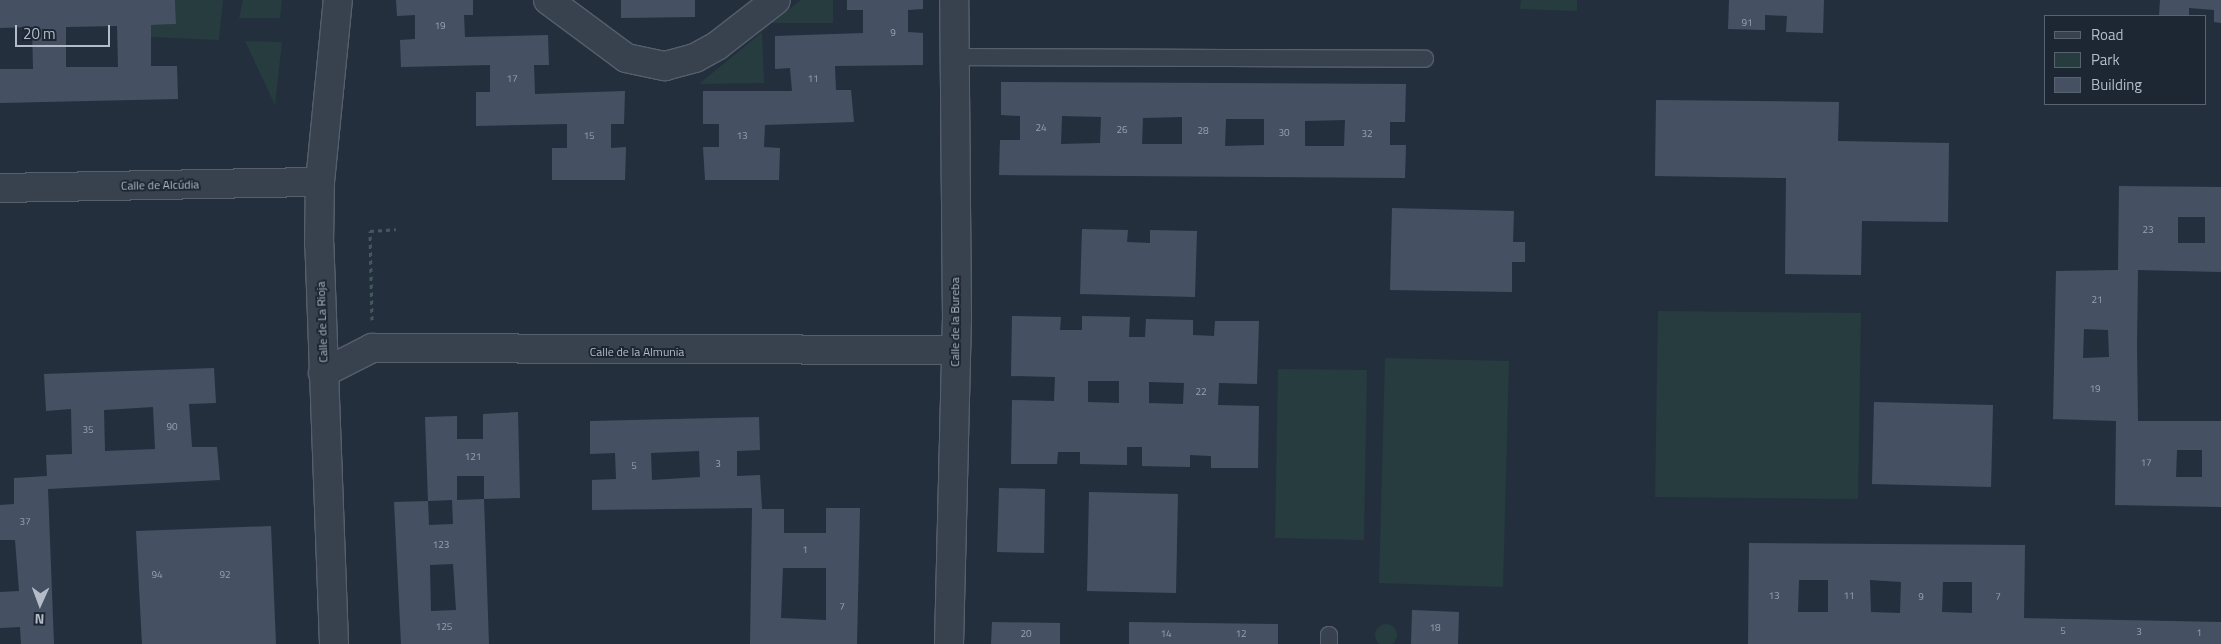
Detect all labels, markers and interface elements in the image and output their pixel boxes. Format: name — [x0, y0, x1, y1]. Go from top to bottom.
scale bar — [18, 15, 112, 47]
legend — [2044, 15, 2206, 105]
house number: 91 — [1741, 17, 1753, 29]
house number: 19 — [434, 20, 446, 32]
text: 20 m — [23, 22, 56, 45]
text: Road — [2091, 23, 2123, 46]
house number: 9 — [890, 27, 896, 39]
text: Park — [2091, 48, 2120, 71]
house number: 17 — [506, 73, 518, 85]
house number: 11 — [807, 73, 819, 85]
text: Building — [2091, 73, 2142, 96]
house number: 24 — [1035, 122, 1047, 134]
house number: 26 — [1116, 124, 1128, 136]
house number: 28 — [1197, 125, 1209, 137]
house number: 30 — [1278, 127, 1290, 139]
house number: 32 — [1361, 128, 1373, 140]
house number: 15 — [583, 130, 595, 142]
house number: 13 — [736, 130, 748, 142]
street label: Calle de Alcúdia — [121, 177, 199, 193]
house number: 23 — [2142, 224, 2154, 236]
street label: Calle de la Bureba — [948, 277, 962, 367]
street label: Calle de La Rioja — [313, 281, 331, 363]
house number: 21 — [2091, 294, 2103, 306]
street label: Calle de la Almunia — [590, 345, 684, 359]
house number: 19 — [2089, 383, 2101, 395]
house number: 22 — [1195, 386, 1207, 398]
house number: 90 — [166, 421, 178, 433]
house number: 35 — [82, 424, 94, 436]
house number: 121 — [465, 451, 481, 463]
house number: 17 — [2140, 457, 2152, 469]
house number: 3 — [715, 458, 721, 470]
house number: 5 — [631, 460, 637, 472]
house number: 37 — [19, 516, 31, 528]
house number: 123 — [433, 539, 449, 551]
house number: 1 — [802, 544, 808, 556]
house number: 94 — [151, 569, 163, 581]
house number: 92 — [219, 569, 231, 581]
north arrow — [15, 579, 65, 629]
house number: 13 — [1768, 590, 1780, 602]
house number: 11 — [1843, 590, 1855, 602]
house number: 9 — [1918, 591, 1924, 603]
house number: 7 — [1995, 591, 2001, 603]
house number: 7 — [839, 601, 845, 613]
text: N — [34, 609, 45, 630]
house number: 125 — [436, 621, 452, 633]
house number: 18 — [1429, 622, 1441, 634]
house number: 5 — [2060, 625, 2066, 637]
house number: 3 — [2136, 626, 2142, 638]
house number: 1 — [2196, 627, 2202, 639]
house number: 20 — [1020, 628, 1032, 640]
house number: 14 — [1160, 628, 1172, 640]
house number: 12 — [1235, 628, 1247, 640]

